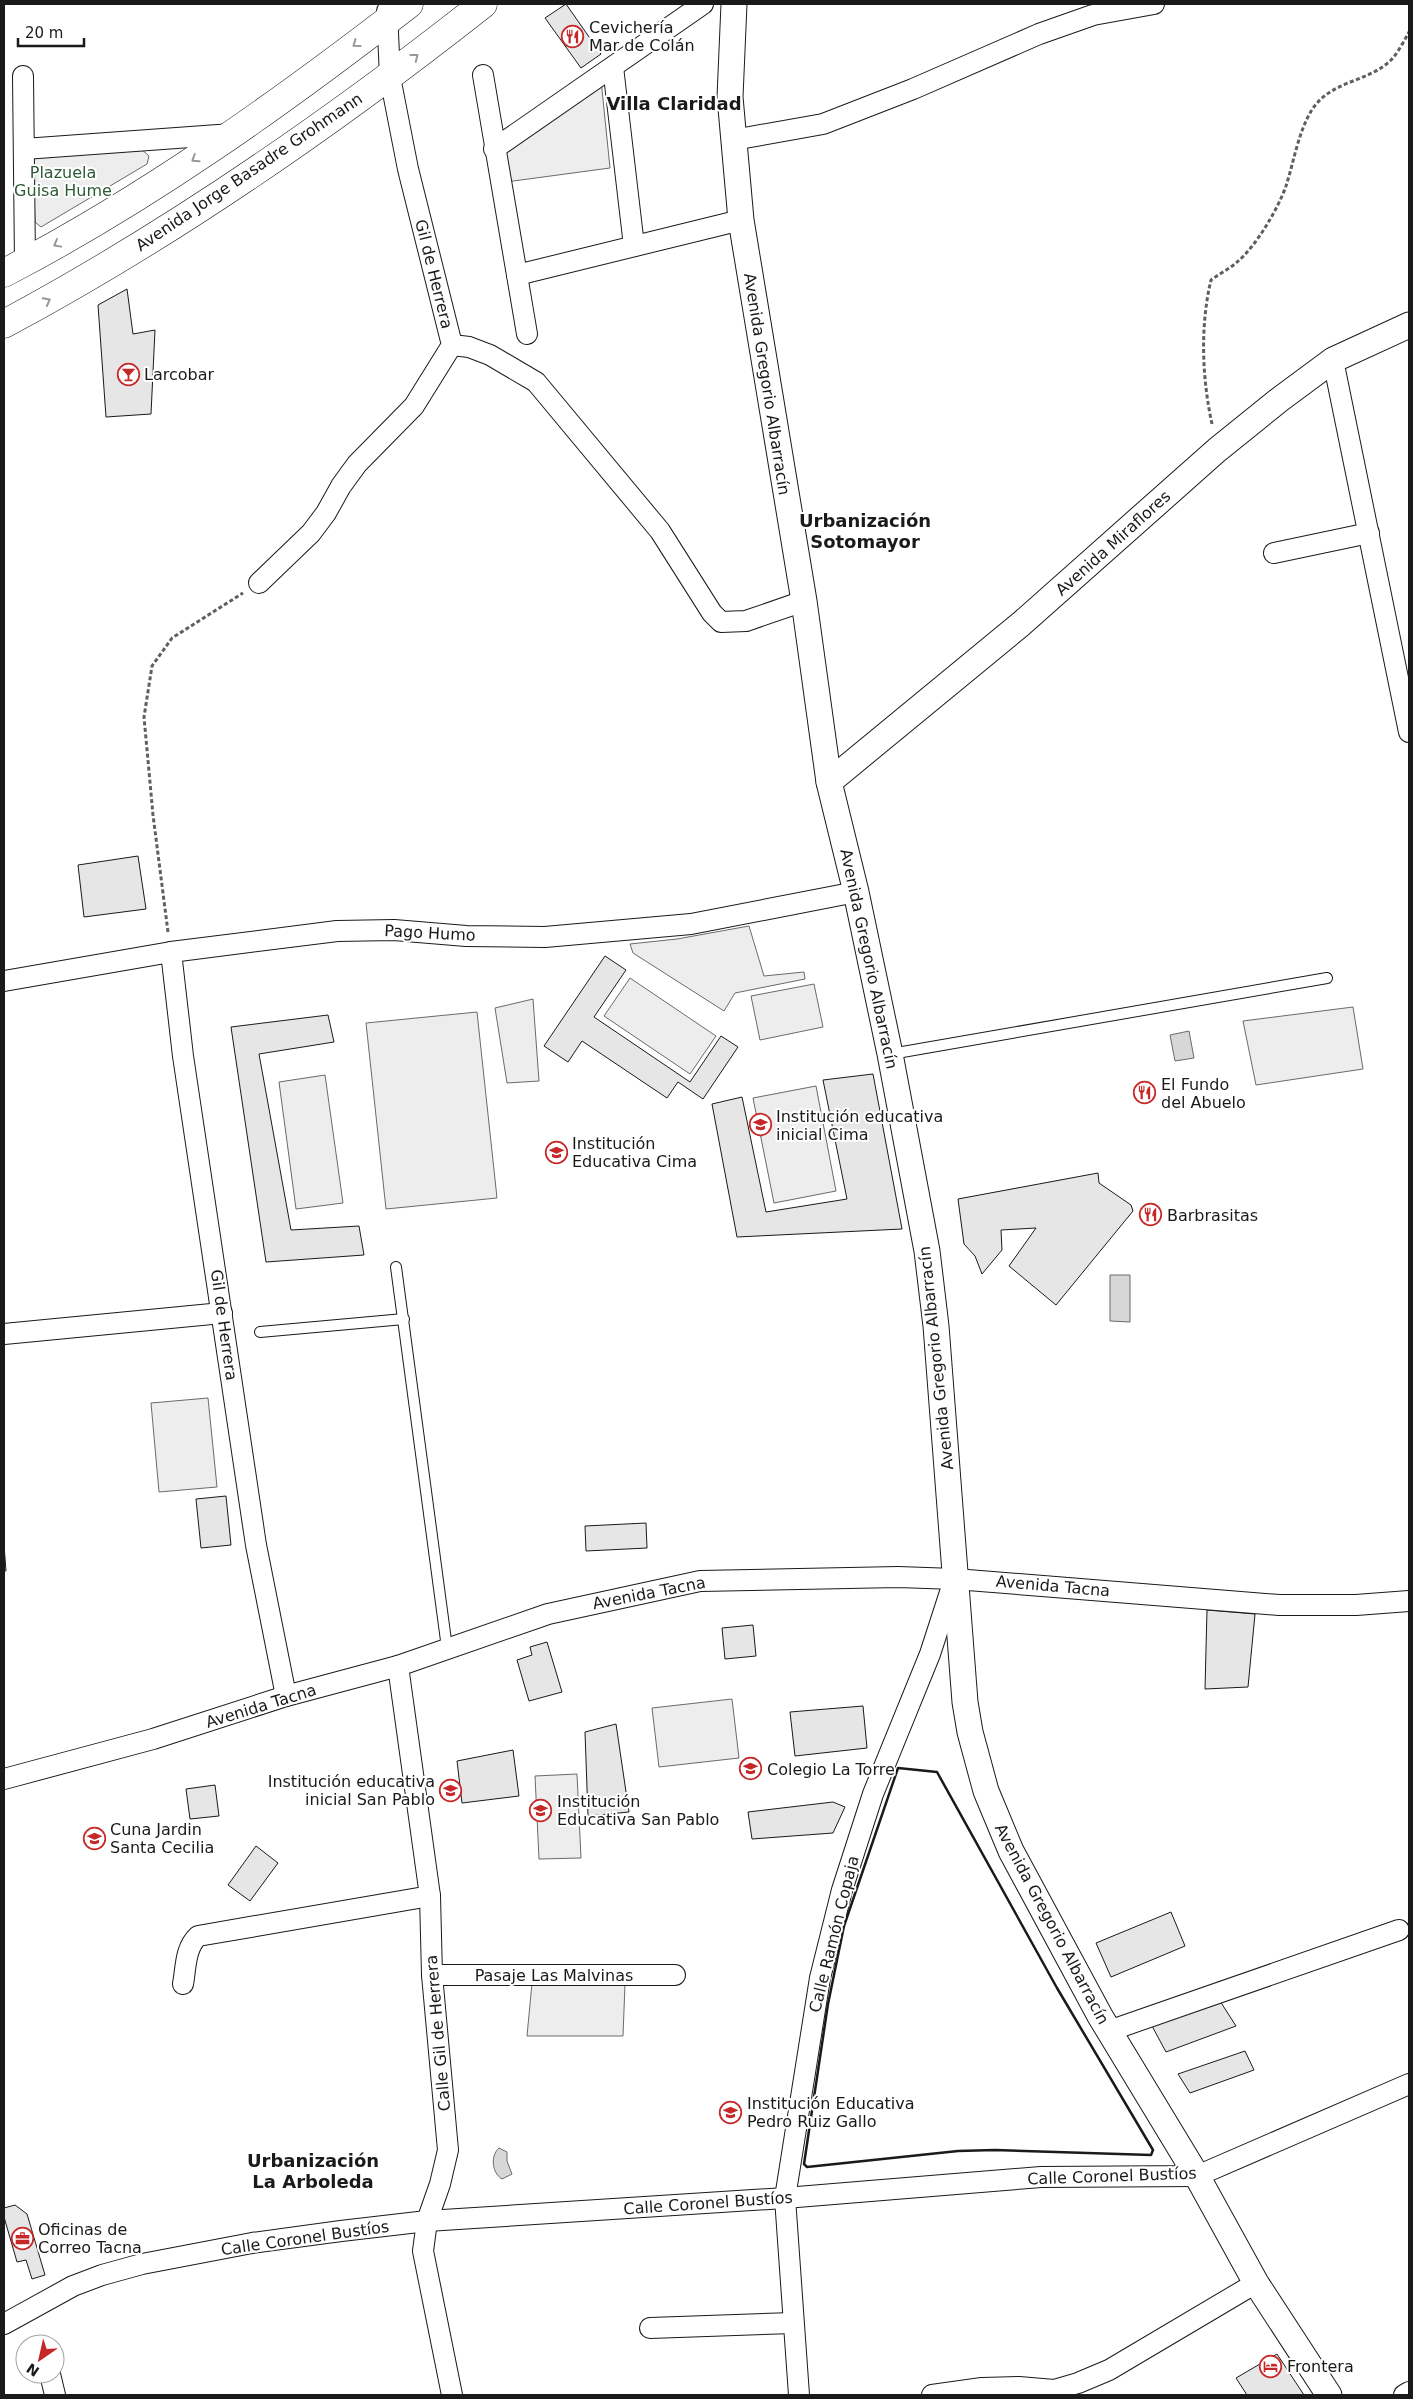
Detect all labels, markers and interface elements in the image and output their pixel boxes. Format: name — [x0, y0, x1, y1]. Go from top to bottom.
scale bar — [18, 15, 84, 47]
place label: Cevichería Mar de Colán — [589, 18, 695, 55]
text: 20 m — [25, 24, 63, 42]
restaurant icon: Cevichería Mar de Colán — [561, 24, 585, 48]
one-way arrow — [353, 38, 362, 46]
one-way arrow — [410, 54, 419, 63]
street label: Avenida Jorge Basadre Grohmann — [132, 89, 366, 255]
district label: Villa Claridad — [606, 93, 742, 114]
one-way arrow — [192, 153, 201, 162]
park label: Plazuela Guisa Hume — [14, 163, 112, 200]
street label: Gil de Herrera — [411, 217, 457, 331]
one-way arrow — [54, 238, 63, 248]
street label: Avenida Gregorio Albarracín — [740, 272, 794, 496]
one-way arrow — [41, 297, 50, 307]
bar icon: Larcobar — [116, 362, 140, 386]
place label: Larcobar — [144, 365, 214, 384]
street label: Avenida Miraflores — [1052, 486, 1174, 600]
district label: Urbanización Sotomayor — [799, 510, 931, 552]
street label: Avenida Gregorio Albarracín — [836, 847, 902, 1071]
street label: Pago Humo — [384, 921, 476, 945]
place label: El Fundo del Abuelo — [1161, 1075, 1246, 1112]
restaurant icon: El Fundo del Abuelo — [1133, 1081, 1157, 1105]
place label: Institución educativa inicial Cima — [776, 1107, 943, 1144]
school or university icon: Institución educativa inicial Cima — [748, 1113, 772, 1137]
place label: Institución Educativa Cima — [572, 1134, 697, 1171]
school or university icon: Institución Educativa Cima — [544, 1140, 568, 1164]
restaurant icon: Barbrasitas — [1139, 1203, 1163, 1227]
place label: Barbrasitas — [1167, 1206, 1258, 1225]
street label: Avenida Gregorio Albarracín — [915, 1245, 957, 1471]
street label: Gil de Herrera — [207, 1268, 241, 1382]
street label: Avenida Tacna — [995, 1572, 1111, 1600]
street label: Avenida Tacna — [591, 1573, 707, 1613]
street label: Avenida Tacna — [203, 1680, 319, 1732]
school or university icon: Colegio La Torre — [739, 1757, 763, 1781]
place label: Colegio La Torre — [767, 1760, 895, 1779]
place label: Institución educativa inicial San Pablo — [268, 1772, 435, 1809]
school or university icon: Institución educativa inicial San Pablo — [439, 1778, 463, 1802]
place label: Institución Educativa San Pablo — [557, 1792, 719, 1829]
school or university icon: Institución Educativa San Pablo — [529, 1798, 553, 1822]
place label: Cuna Jardin Santa Cecilia — [110, 1820, 214, 1857]
street label: Avenida Gregorio Albarracín — [991, 1820, 1113, 2028]
school or university icon: Cuna Jardin Santa Cecilia — [82, 1826, 106, 1850]
street label: Calle Ramón Copaja — [805, 1854, 863, 2014]
street label: Calle Gil de Herrera — [422, 1954, 454, 2112]
street label: Pasaje Las Malvinas — [475, 1966, 633, 1985]
place label: Institución Educativa Pedro Ruiz Gallo — [747, 2094, 915, 2131]
school or university icon: Institución Educativa Pedro Ruiz Gallo — [719, 2100, 743, 2124]
district label: Urbanización La Arboleda — [247, 2150, 379, 2192]
street label: Calle Coronel Bustíos — [1027, 2164, 1197, 2188]
street label: Calle Coronel Bustíos — [623, 2188, 793, 2218]
street label: Calle Coronel Bustíos — [220, 2217, 390, 2259]
place label: Oficinas de Correo Tacna — [38, 2220, 142, 2257]
office icon: Oficinas de Correo Tacna — [10, 2226, 34, 2250]
north arrow — [15, 2334, 65, 2384]
hotel icon: Frontera — [1259, 2354, 1283, 2378]
place label: Frontera — [1287, 2357, 1354, 2376]
text: N — [23, 2360, 42, 2380]

